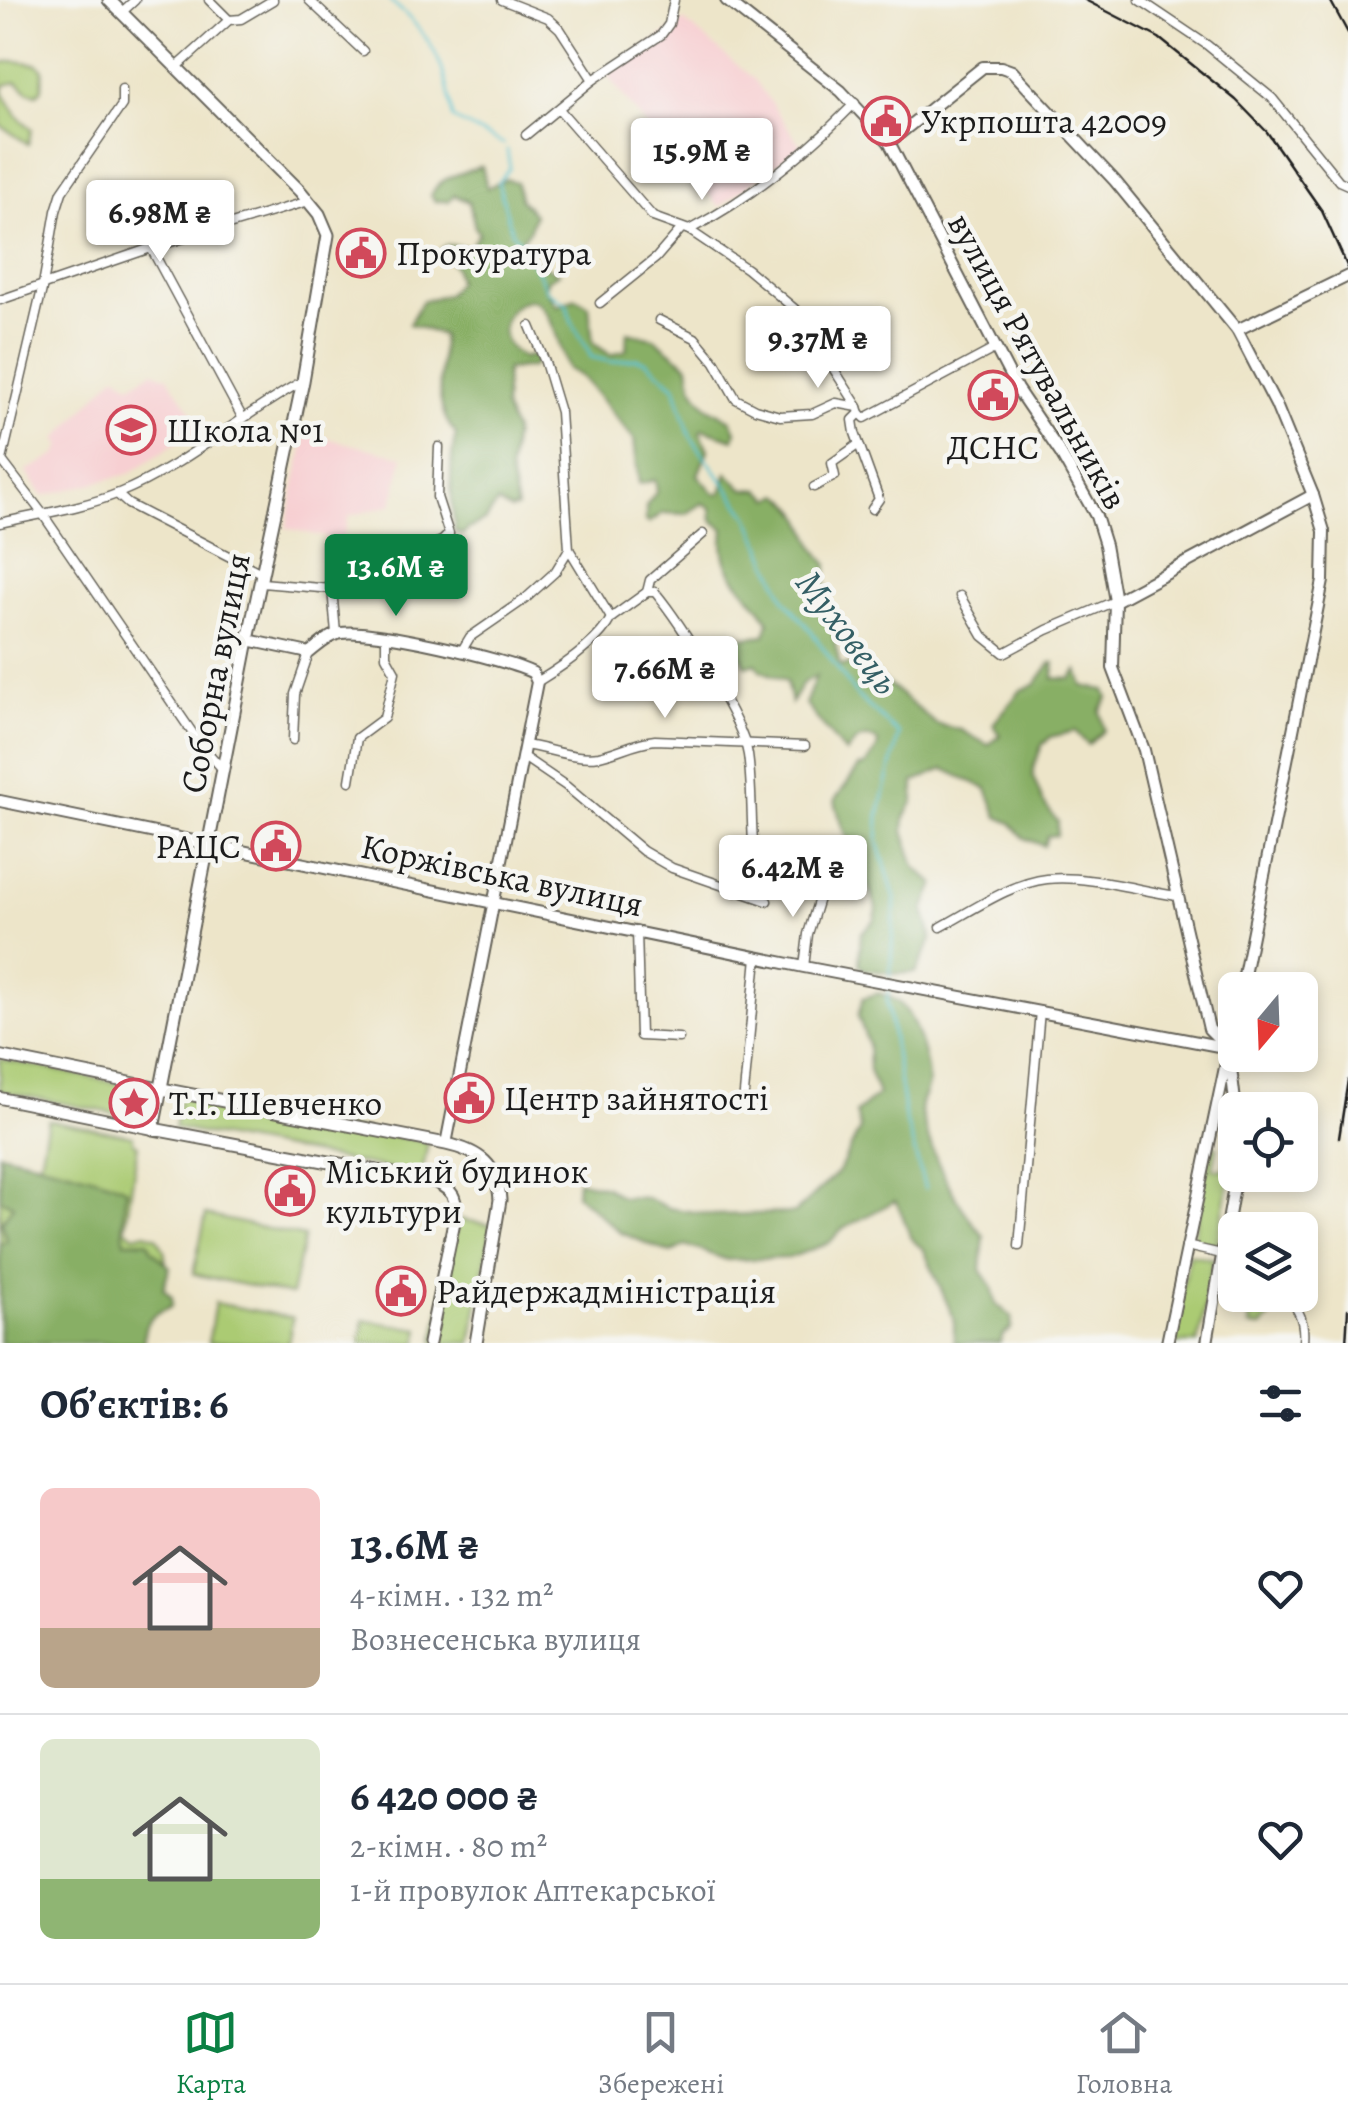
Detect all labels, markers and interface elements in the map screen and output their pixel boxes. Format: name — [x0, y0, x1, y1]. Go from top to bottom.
public building icon: Укрпошта 42009 — [860, 95, 912, 147]
place label: Укрпошта 42009 — [921, 97, 1167, 145]
pin: 15.9M ₴ — [610, 118, 794, 203]
text: 15.9M ₴ — [653, 128, 751, 172]
pin: 6.98M ₴ — [68, 180, 252, 265]
text: 6.98M ₴ — [108, 190, 212, 234]
street label: вулиця Рятувальників — [936, 204, 1140, 518]
public building icon: Прокуратура — [335, 227, 387, 279]
place label: Прокуратура — [396, 229, 591, 277]
pin: 9.37M ₴ — [726, 306, 910, 391]
text: 9.37M ₴ — [768, 316, 868, 360]
public building icon: ДСНС — [967, 369, 1019, 421]
school or university icon: Школа №1 — [105, 404, 157, 456]
place label: Школа №1 — [166, 406, 324, 454]
place label: ДСНС — [947, 423, 1039, 471]
pin: 13.6M ₴ — [304, 534, 488, 619]
text: 13.6M ₴ — [347, 544, 445, 588]
street label: Соборна вулиця — [168, 549, 262, 797]
water label: Муховець — [784, 559, 912, 705]
pin: 7.66M ₴ — [573, 636, 757, 721]
text: 7.66M ₴ — [614, 646, 716, 690]
public building icon: РАЦС — [250, 820, 302, 872]
place label: РАЦС — [155, 822, 241, 870]
street label: Коржівська вулиця — [357, 822, 647, 928]
pin: 6.42M ₴ — [701, 835, 885, 920]
text: 6.42M ₴ — [741, 845, 845, 889]
north arrow — [1218, 972, 1318, 1072]
map controls — [1218, 972, 1318, 1312]
public building icon: Центр зайнятості — [443, 1072, 495, 1124]
place label: Центр зайнятості — [504, 1074, 769, 1122]
place icon: Т.Г. Шевченко — [108, 1077, 160, 1129]
place label: Т.Г. Шевченко — [169, 1079, 382, 1127]
button: locate — [1218, 1092, 1318, 1192]
place label: Міський будинок культури — [325, 1147, 588, 1235]
public building icon: Міський будинок культури — [264, 1165, 316, 1217]
button: layers — [1218, 1212, 1318, 1312]
public building icon: Райдержадміністрація — [375, 1265, 427, 1317]
place label: Райдержадміністрація — [436, 1267, 776, 1315]
text: Об’єктів: 6 — [40, 1375, 229, 1432]
icon: filters — [1253, 1376, 1308, 1431]
text: 13.6M ₴ — [350, 1516, 480, 1573]
icon: home — [120, 1528, 240, 1648]
icon: heart — [1253, 1561, 1308, 1616]
text: 4-кімн. · 132 m² — [350, 1573, 553, 1617]
text: Вознесенська вулиця — [350, 1617, 641, 1661]
text: 6 420 000 ₴ — [350, 1767, 539, 1824]
icon: home — [120, 1779, 240, 1899]
icon: heart — [1253, 1812, 1308, 1867]
text: 2-кімн. · 80 m² — [350, 1824, 547, 1868]
text: 1-й провулок Аптекарської — [350, 1868, 716, 1912]
tab: Карта — [176, 2005, 246, 2103]
tab: Збережені — [598, 2005, 724, 2103]
tab: Головна — [1076, 2005, 1172, 2103]

